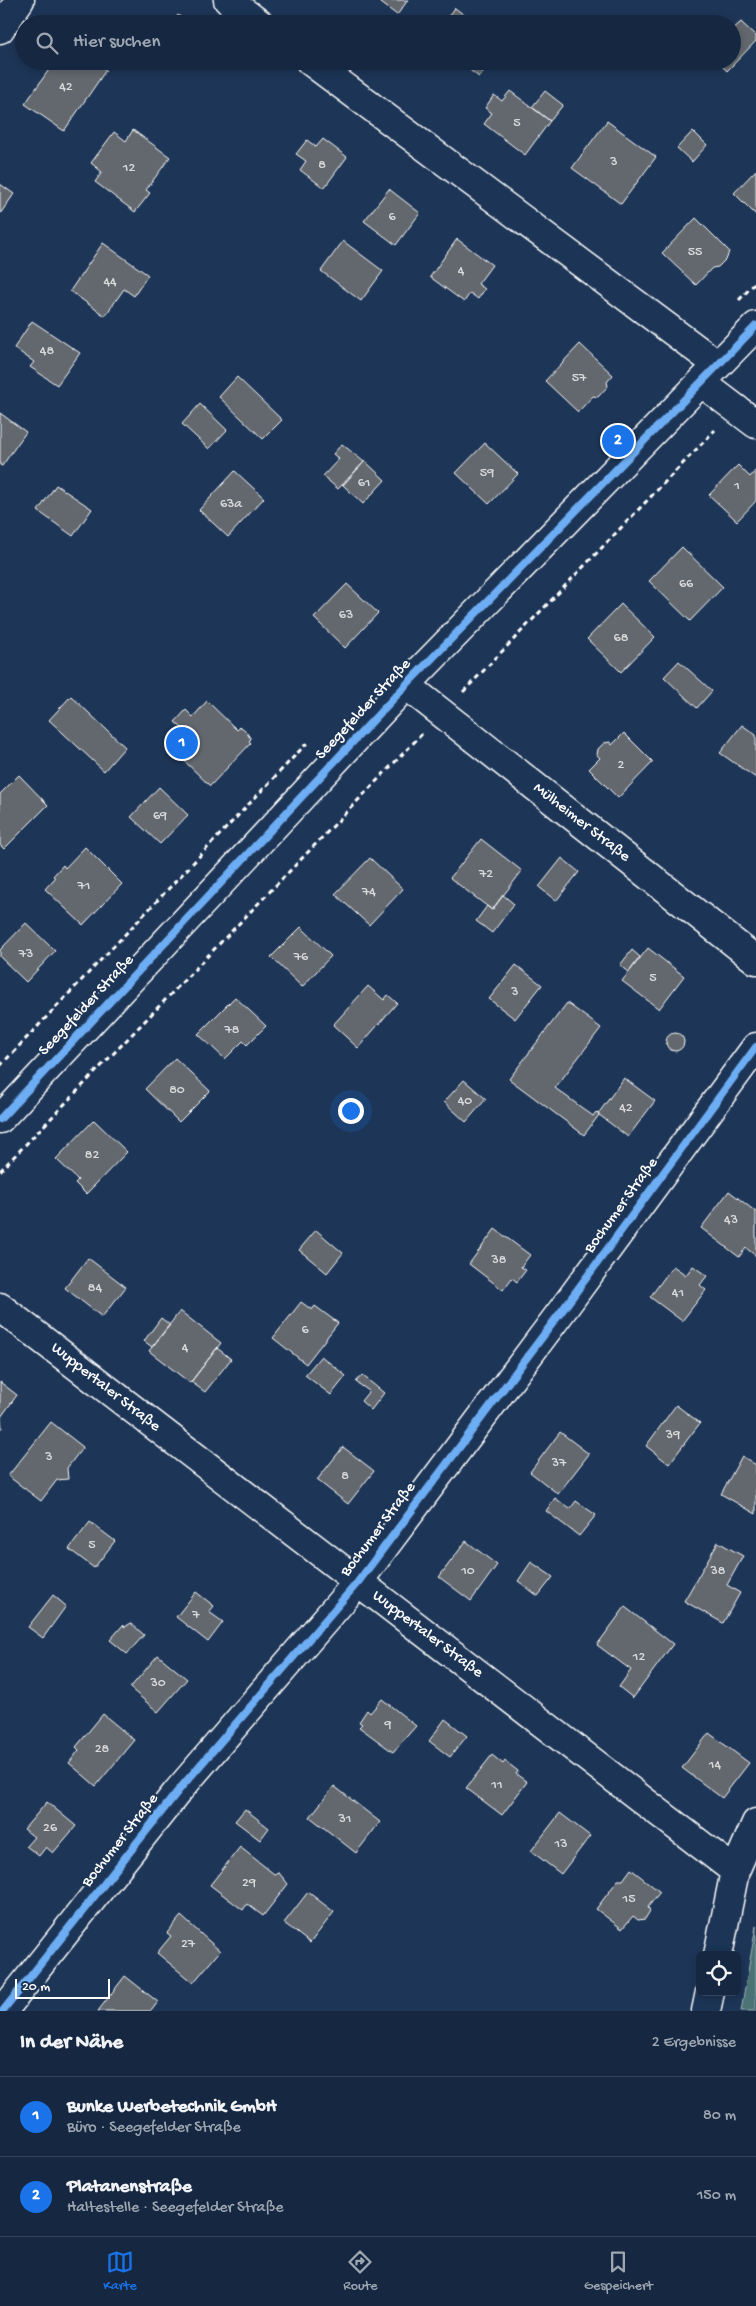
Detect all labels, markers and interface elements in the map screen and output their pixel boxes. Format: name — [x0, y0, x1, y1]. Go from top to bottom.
search box — [15, 15, 741, 70]
icon: search — [33, 29, 61, 57]
text: Hier suchen — [73, 31, 160, 54]
house number: 42 — [59, 79, 73, 96]
house number: 5 — [513, 115, 521, 132]
house number: 3 — [609, 154, 618, 171]
house number: 8 — [318, 157, 326, 174]
house number: 12 — [122, 160, 135, 177]
house number: 6 — [388, 209, 396, 226]
house number: 55 — [688, 244, 702, 261]
house number: 4 — [458, 263, 465, 280]
house number: 44 — [103, 274, 117, 291]
house number: 48 — [40, 343, 54, 360]
house number: 57 — [572, 370, 587, 387]
pin: 2 — [602, 422, 634, 460]
house number: 59 — [480, 465, 494, 482]
house number: 61 — [358, 475, 370, 492]
house number: 1 — [733, 478, 740, 495]
house number: 63a — [220, 496, 243, 513]
house number: 66 — [679, 576, 694, 593]
house number: 63 — [339, 607, 353, 624]
house number: 68 — [614, 630, 629, 647]
street label: Seegefelder Straße — [312, 655, 416, 765]
pin: 1 — [166, 724, 198, 762]
house number: 2 — [618, 757, 625, 774]
street label: Mülheimer Straße — [529, 779, 634, 867]
house number: 69 — [153, 808, 167, 825]
house number: 72 — [478, 866, 493, 883]
house number: 71 — [77, 878, 90, 895]
house number: 74 — [361, 884, 376, 901]
house number: 73 — [18, 946, 33, 963]
house number: 76 — [293, 949, 309, 966]
street label: Seegefelder Straße — [35, 951, 139, 1061]
house number: 5 — [649, 970, 657, 987]
house number: 3 — [510, 984, 519, 1001]
house number: 78 — [224, 1022, 240, 1039]
house number: 80 — [169, 1082, 185, 1099]
house number: 40 — [458, 1093, 472, 1110]
your location — [338, 1098, 364, 1124]
house number: 42 — [619, 1100, 633, 1117]
house number: 82 — [85, 1147, 99, 1164]
street label: Bochumer Straße — [580, 1154, 664, 1258]
house number: 43 — [724, 1212, 738, 1229]
house number: 38 — [491, 1252, 507, 1269]
house number: 84 — [88, 1280, 103, 1297]
house number: 41 — [672, 1285, 684, 1302]
house number: 6 — [301, 1322, 309, 1339]
street label: Wuppertaler Straße — [46, 1339, 164, 1437]
house number: 4 — [182, 1340, 189, 1357]
house number: 39 — [665, 1427, 680, 1444]
house number: 3 — [44, 1449, 53, 1466]
house number: 37 — [551, 1455, 567, 1472]
house number: 8 — [341, 1468, 349, 1485]
street label: Bochumer Straße — [337, 1478, 421, 1582]
house number: 5 — [88, 1537, 96, 1554]
house number: 10 — [460, 1563, 475, 1580]
house number: 38 — [710, 1563, 726, 1580]
street label: Wuppertaler Straße — [368, 1587, 487, 1683]
house number: 7 — [191, 1607, 200, 1624]
house number: 12 — [632, 1649, 645, 1666]
house number: 30 — [149, 1675, 166, 1692]
house number: 9 — [383, 1717, 392, 1734]
house number: 28 — [95, 1741, 110, 1758]
house number: 14 — [708, 1757, 722, 1774]
house number: 11 — [490, 1777, 503, 1794]
street label: Bochumer Straße — [78, 1790, 164, 1892]
house number: 31 — [338, 1811, 351, 1828]
house number: 26 — [43, 1820, 58, 1837]
house number: 13 — [554, 1836, 567, 1853]
house number: 29 — [242, 1875, 256, 1892]
house number: 15 — [621, 1891, 636, 1908]
house number: 27 — [181, 1936, 196, 1953]
map controls — [696, 1951, 741, 1996]
button: locate — [696, 1951, 741, 1996]
scale bar — [15, 1976, 110, 1999]
text: 20 m — [22, 1979, 50, 1996]
text: In der Nähe — [20, 2031, 123, 2056]
text: 2 Ergebnisse — [652, 2034, 736, 2053]
text: Bunke Werbetechnik GmbH — [67, 2096, 277, 2119]
text: 1 — [33, 2107, 39, 2126]
text: 80 m — [703, 2107, 736, 2126]
text: Büro · Seegefelder Straße — [67, 2119, 241, 2138]
text: Platanenstraße — [67, 2176, 192, 2199]
text: 2 — [32, 2187, 40, 2206]
text: 150 m — [697, 2187, 736, 2206]
text: Haltestelle · Seegefelder Straße — [67, 2199, 283, 2218]
tab: Karte — [103, 2248, 137, 2295]
tab: Route — [343, 2248, 377, 2295]
tab: Gespeichert — [584, 2248, 653, 2295]

